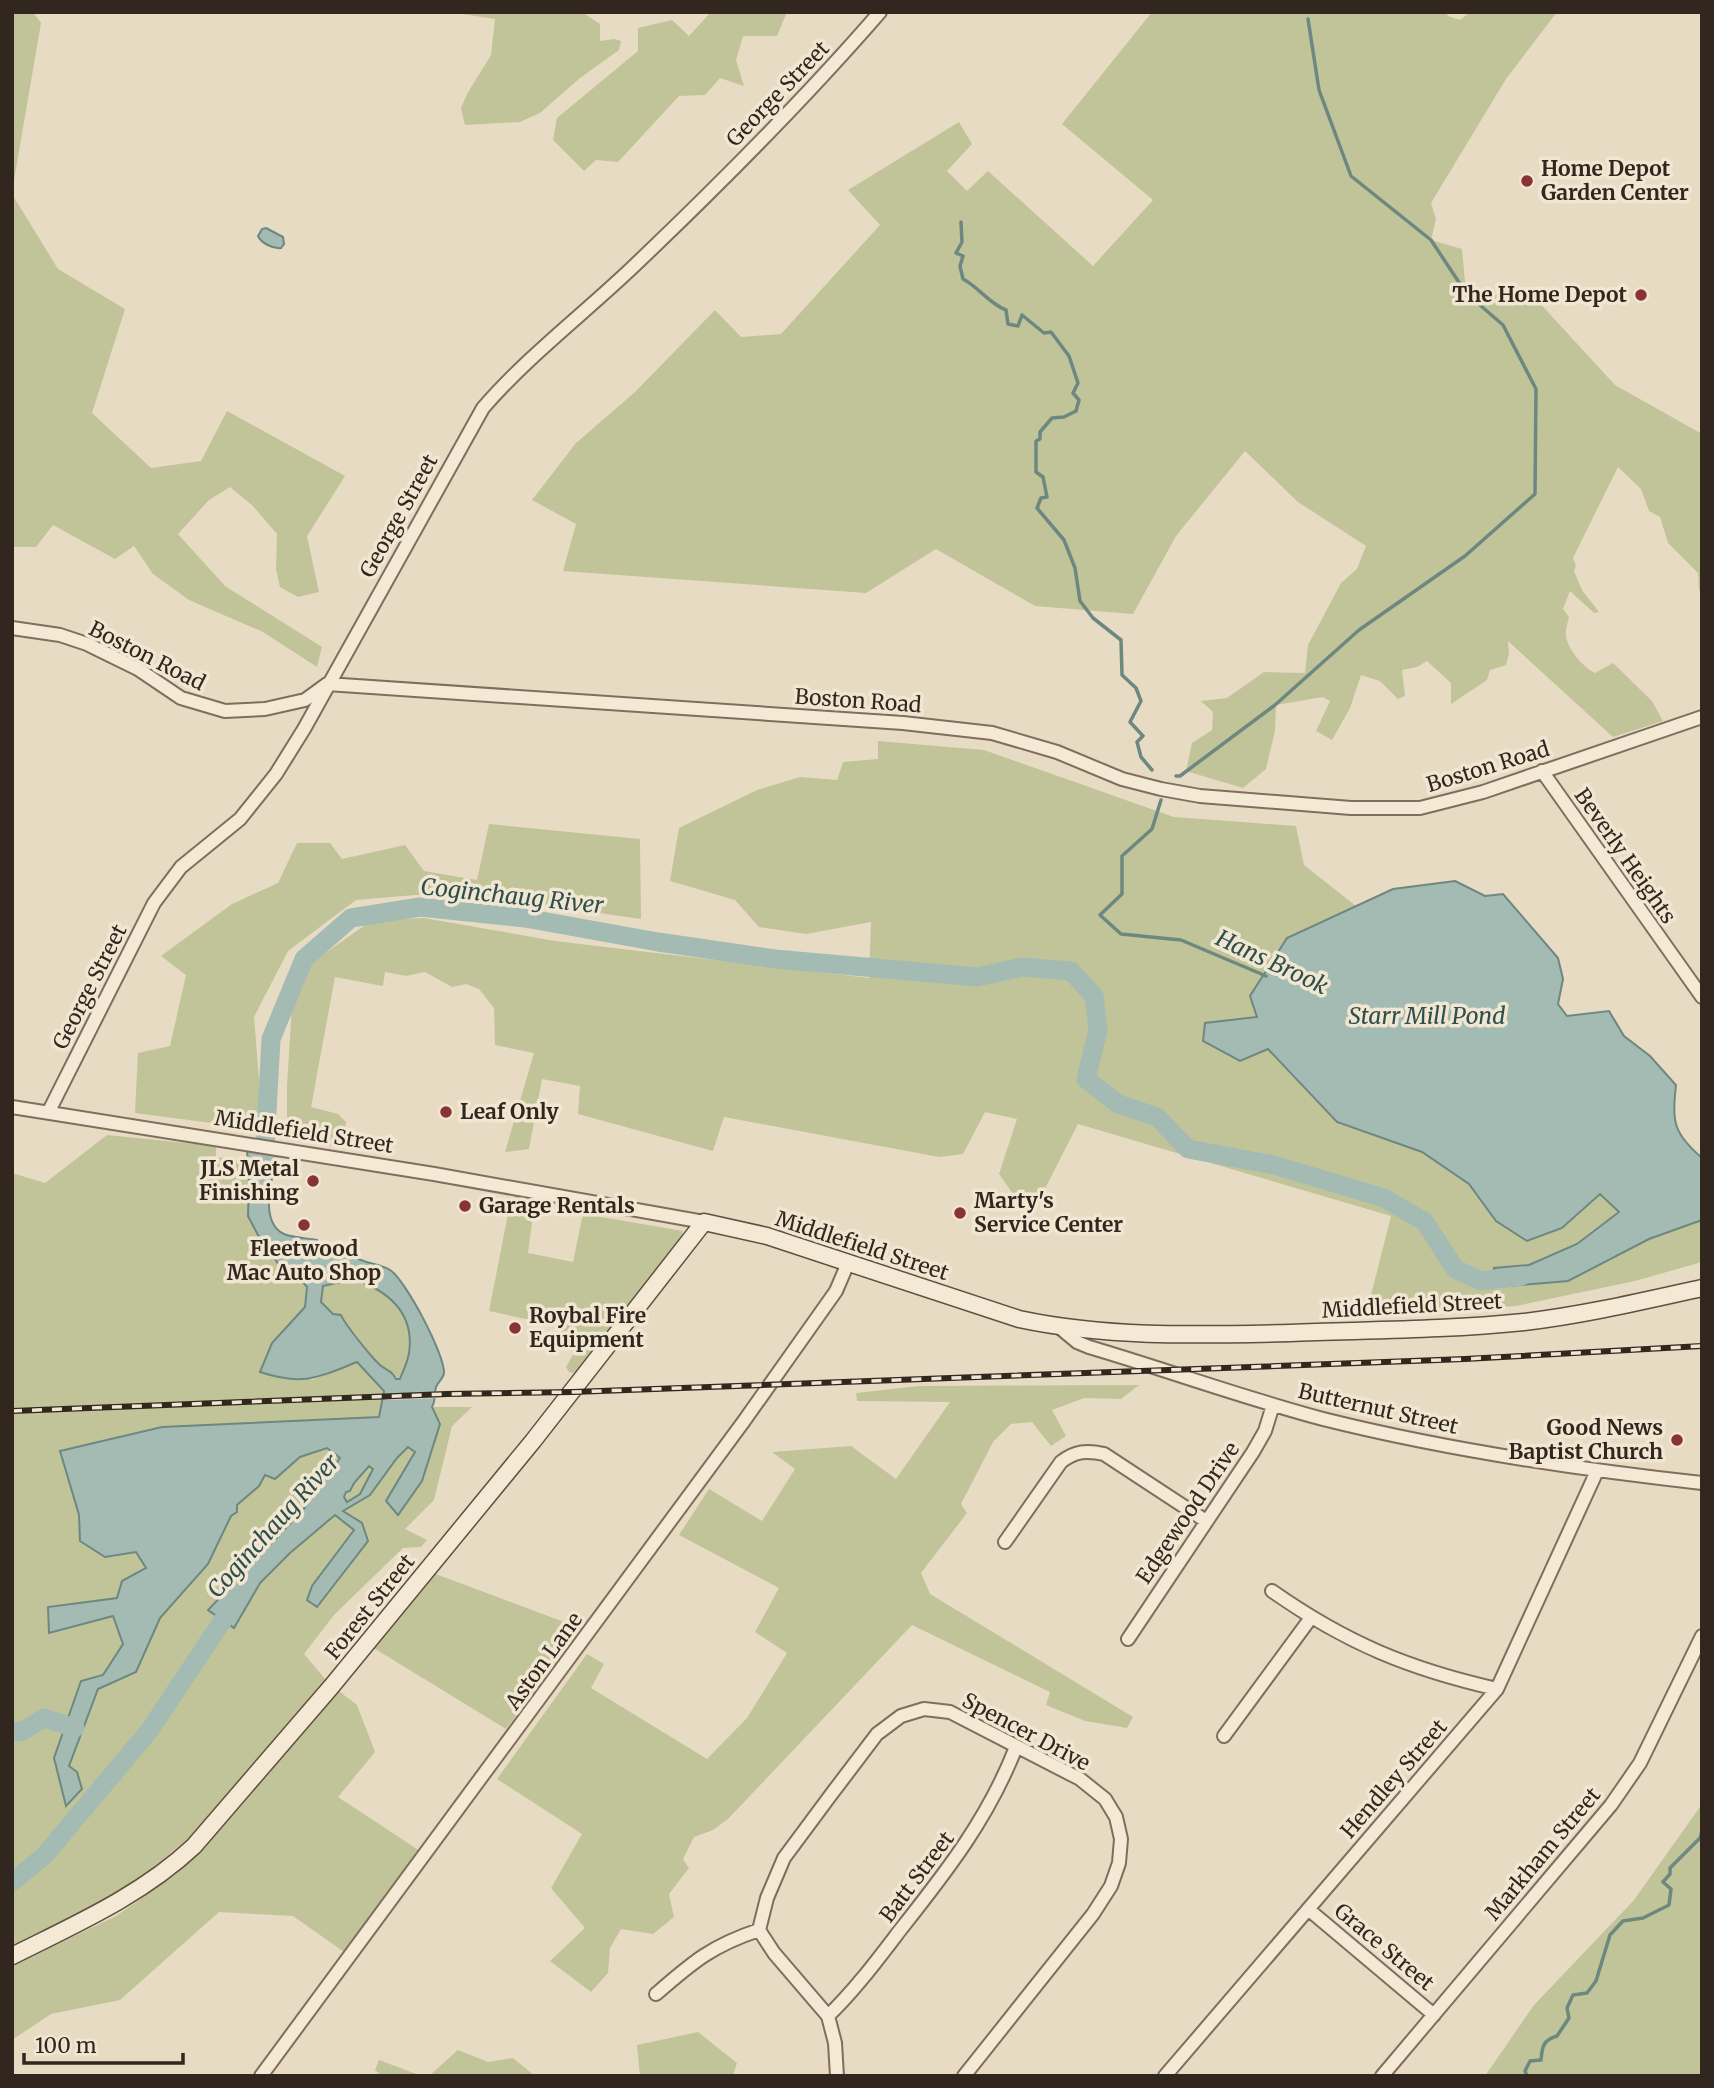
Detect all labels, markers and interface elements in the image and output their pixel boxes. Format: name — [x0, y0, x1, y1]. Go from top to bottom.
street label: George Street — [720, 35, 835, 152]
place label: Home Depot Garden Center — [1541, 155, 1689, 206]
marker: Home Depot Garden Center — [1519, 173, 1535, 189]
place label: The Home Depot — [1452, 281, 1628, 308]
marker: The Home Depot — [1633, 287, 1649, 303]
street label: George Street — [354, 449, 444, 582]
street label: Boston Road — [84, 615, 210, 697]
street label: Boston Road — [794, 683, 923, 718]
street label: Boston Road — [1423, 735, 1553, 798]
street label: Beverly Heights — [1569, 783, 1682, 929]
water label: Coginchaug River — [419, 871, 606, 920]
street label: George Street — [46, 920, 133, 1054]
water label: Hans Brook — [1211, 923, 1333, 1000]
water label: Starr Mill Pond — [1348, 1001, 1506, 1030]
place label: Leaf Only — [460, 1098, 559, 1125]
street label: Middlefield Street — [213, 1104, 395, 1159]
marker: Leaf Only — [438, 1104, 454, 1120]
place label: JLS Metal Finishing — [199, 1155, 299, 1206]
marker: JLS Metal Finishing — [305, 1173, 321, 1189]
place label: Marty's Service Center — [974, 1187, 1123, 1238]
place label: Garage Rentals — [479, 1192, 635, 1219]
marker: Garage Rentals — [457, 1198, 473, 1214]
street label: Middlefield Street — [772, 1205, 952, 1286]
marker: Marty's Service Center — [952, 1205, 968, 1221]
marker: Fleetwood Mac Auto Shop — [296, 1217, 312, 1233]
place label: Fleetwood Mac Auto Shop — [227, 1235, 381, 1286]
street label: Middlefield Street — [1321, 1287, 1503, 1324]
place label: Roybal Fire Equipment — [529, 1302, 646, 1353]
marker: Roybal Fire Equipment — [507, 1320, 523, 1336]
street label: Butternut Street — [1296, 1377, 1461, 1440]
place label: Good News Baptist Church — [1508, 1414, 1663, 1465]
marker: Good News Baptist Church — [1669, 1432, 1685, 1448]
street label: Edgewood Drive — [1130, 1437, 1245, 1589]
water label: Coginchaug River — [200, 1447, 345, 1604]
street label: Forest Street — [319, 1549, 420, 1665]
street label: Aston Lane — [499, 1607, 588, 1716]
street label: Spencer Drive — [958, 1687, 1095, 1777]
street label: Hendley Street — [1335, 1714, 1453, 1844]
street label: Markham Street — [1479, 1782, 1606, 1926]
street label: Batt Street — [874, 1826, 960, 1928]
street label: Grace Street — [1329, 1897, 1440, 1996]
scale bar — [24, 2022, 184, 2066]
text: 100 m — [35, 2032, 97, 2059]

